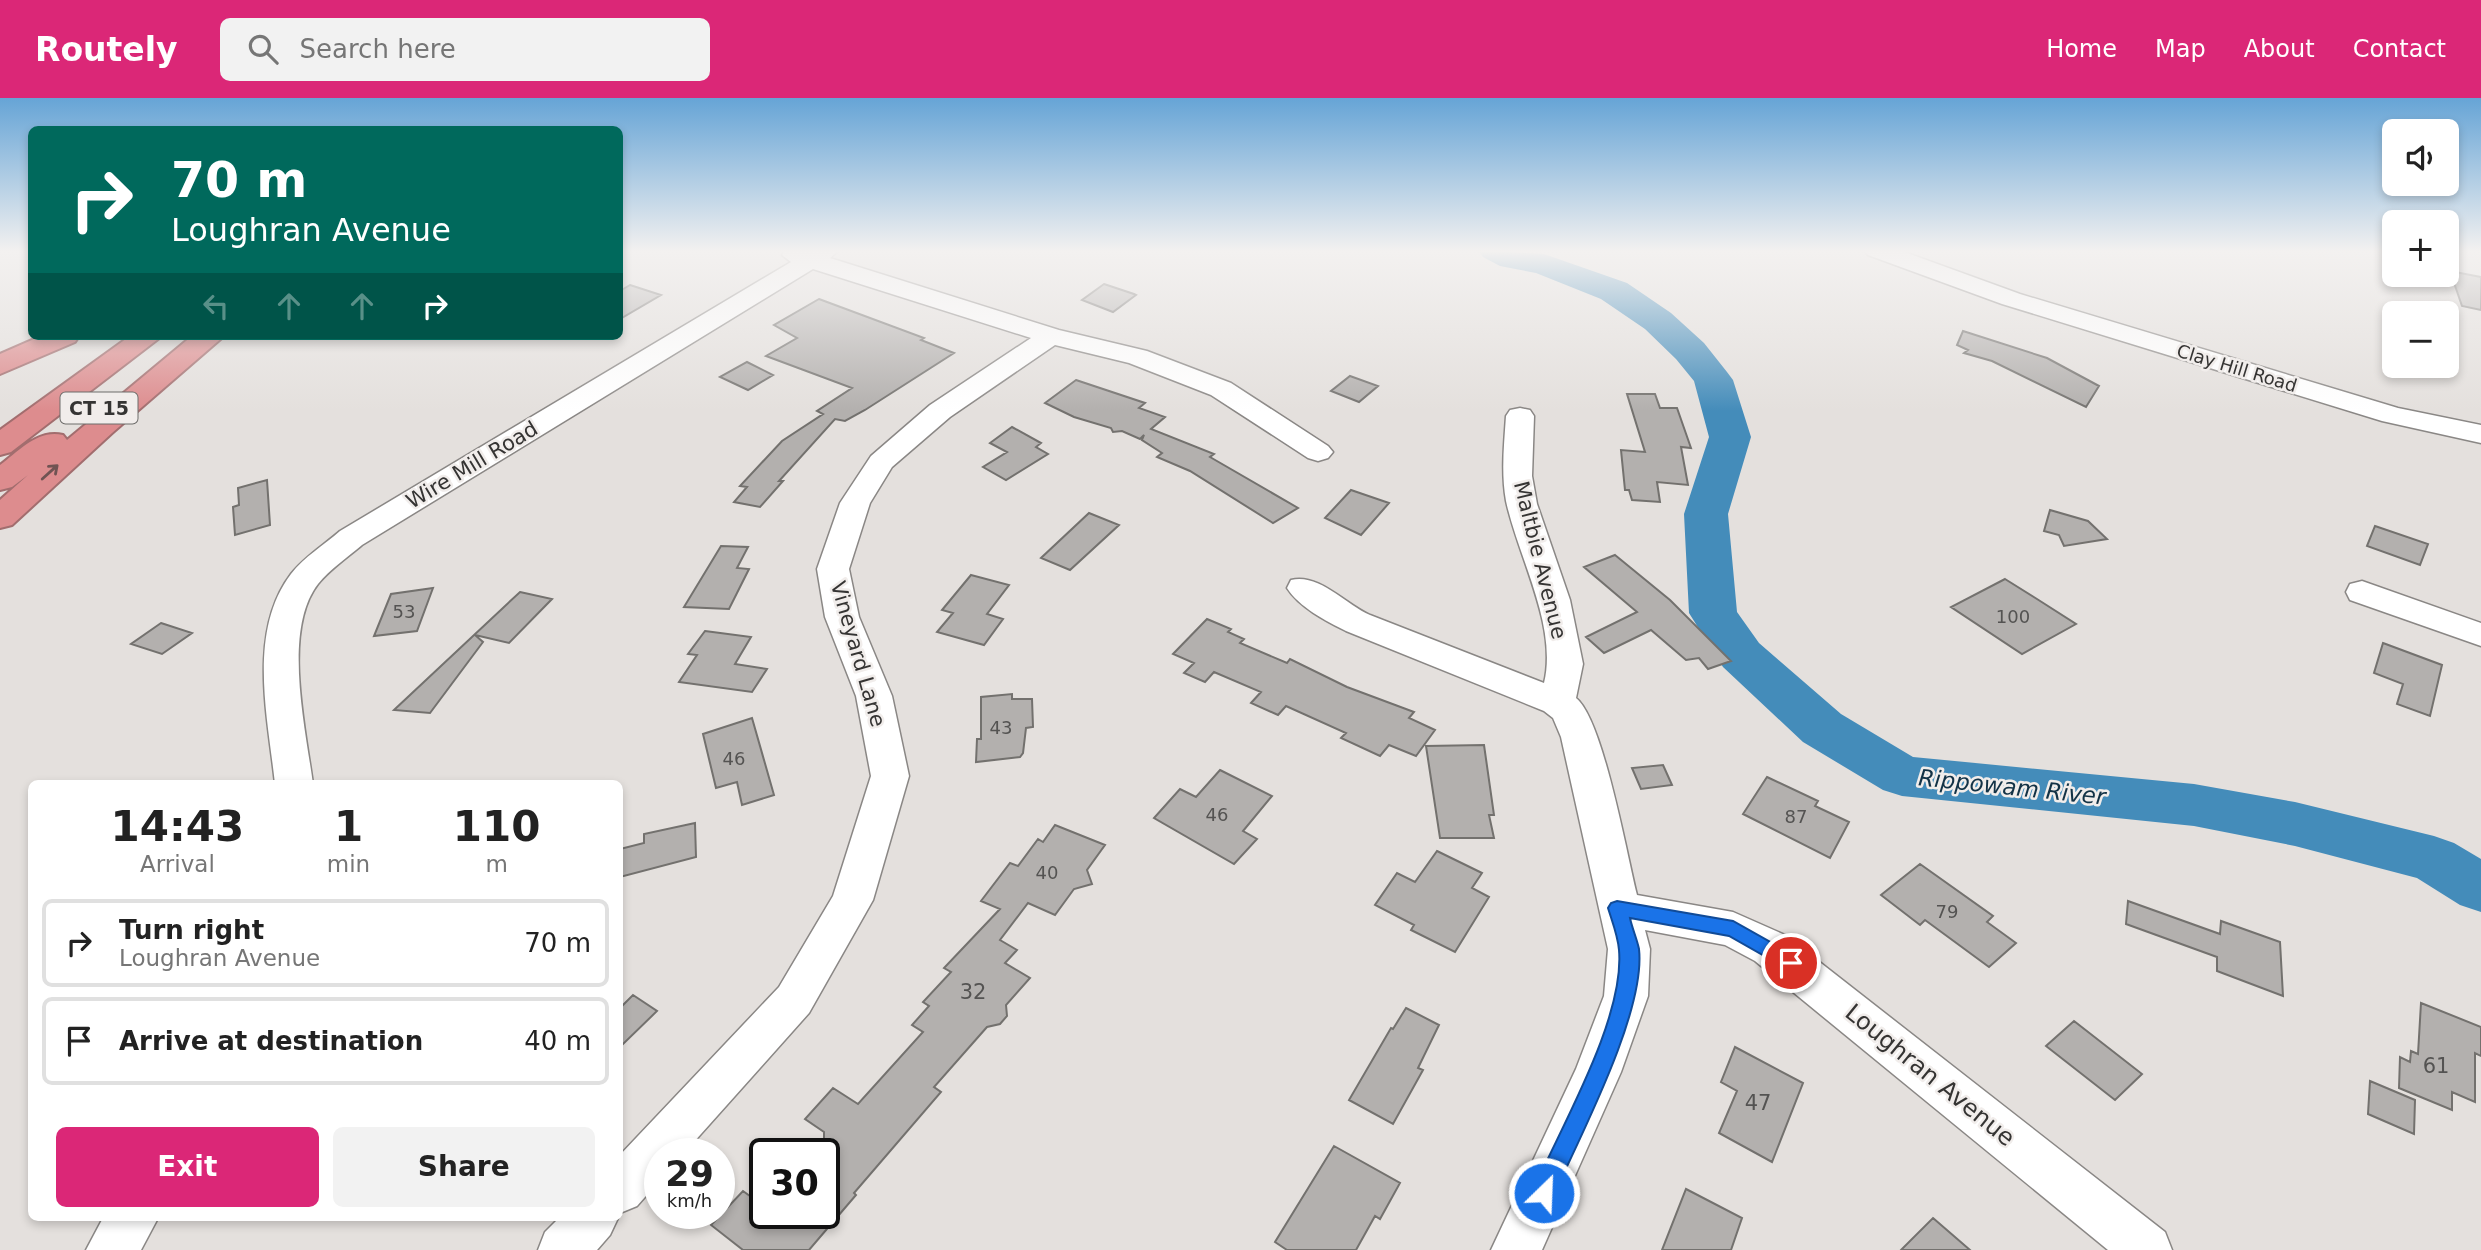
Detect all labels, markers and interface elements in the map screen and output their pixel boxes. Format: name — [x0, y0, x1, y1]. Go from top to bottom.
search box — [220, 18, 710, 81]
text: Routely — [35, 30, 178, 69]
icon: search — [244, 30, 282, 68]
text: Search here — [300, 34, 456, 64]
text: Home — [2046, 35, 2117, 63]
text: Map — [2155, 35, 2206, 63]
text: About — [2244, 35, 2315, 63]
text: Contact — [2353, 35, 2446, 63]
map controls — [2382, 119, 2459, 378]
button: sound — [2382, 119, 2459, 196]
text: 70 m — [171, 152, 307, 209]
icon: right — [56, 154, 147, 245]
button: + — [2382, 210, 2459, 287]
text: Loughran Avenue — [171, 211, 451, 249]
icon: left — [197, 287, 235, 325]
icon: ahead — [270, 287, 308, 325]
icon: ahead — [343, 287, 381, 325]
icon: right — [416, 287, 454, 325]
button: − — [2382, 301, 2459, 378]
street label: Clay Hill Road — [2174, 340, 2300, 396]
road number: CT 15 — [60, 392, 138, 424]
street label: Wire Mill Road — [402, 416, 542, 514]
one-way arrow — [41, 464, 59, 480]
street label: Maltbie Avenue — [1509, 479, 1571, 641]
street label: Vineyard Lane — [826, 578, 890, 730]
house number: 53 — [393, 601, 415, 622]
house number: 100 — [1996, 606, 2030, 627]
house number: 43 — [990, 717, 1012, 738]
house number: 46 — [723, 748, 745, 769]
water label: Rippowam River — [1917, 764, 2108, 810]
text: 14:43 — [111, 802, 244, 851]
text: 1 — [334, 802, 363, 851]
text: 110 — [453, 802, 540, 851]
house number: 46 — [1206, 804, 1228, 825]
house number: 87 — [1785, 806, 1807, 827]
text: Arrival — [140, 851, 215, 877]
text: min — [327, 851, 370, 877]
text: m — [485, 851, 508, 877]
house number: 40 — [1036, 862, 1058, 883]
house number: 79 — [1936, 901, 1958, 922]
text: Turn right — [119, 915, 264, 945]
icon: right — [60, 924, 98, 962]
text: 70 m — [524, 928, 591, 958]
pin — [1761, 933, 1821, 993]
icon: arrive — [1772, 944, 1810, 982]
text: Loughran Avenue — [119, 945, 320, 971]
house number: 32 — [960, 980, 986, 1004]
street label: Loughran Avenue — [1840, 998, 2020, 1152]
icon: arrive — [60, 1022, 98, 1060]
text: Arrive at destination — [119, 1026, 423, 1056]
text: 40 m — [524, 1026, 591, 1056]
house number: 61 — [2423, 1054, 2449, 1078]
house number: 47 — [1745, 1091, 1771, 1115]
button: Exit — [56, 1127, 319, 1207]
button: Share — [333, 1127, 595, 1207]
speed limit sign: 30 — [749, 1138, 840, 1229]
text: 29 — [665, 1154, 714, 1194]
position arrow — [1507, 1156, 1581, 1230]
text: km/h — [667, 1190, 712, 1211]

